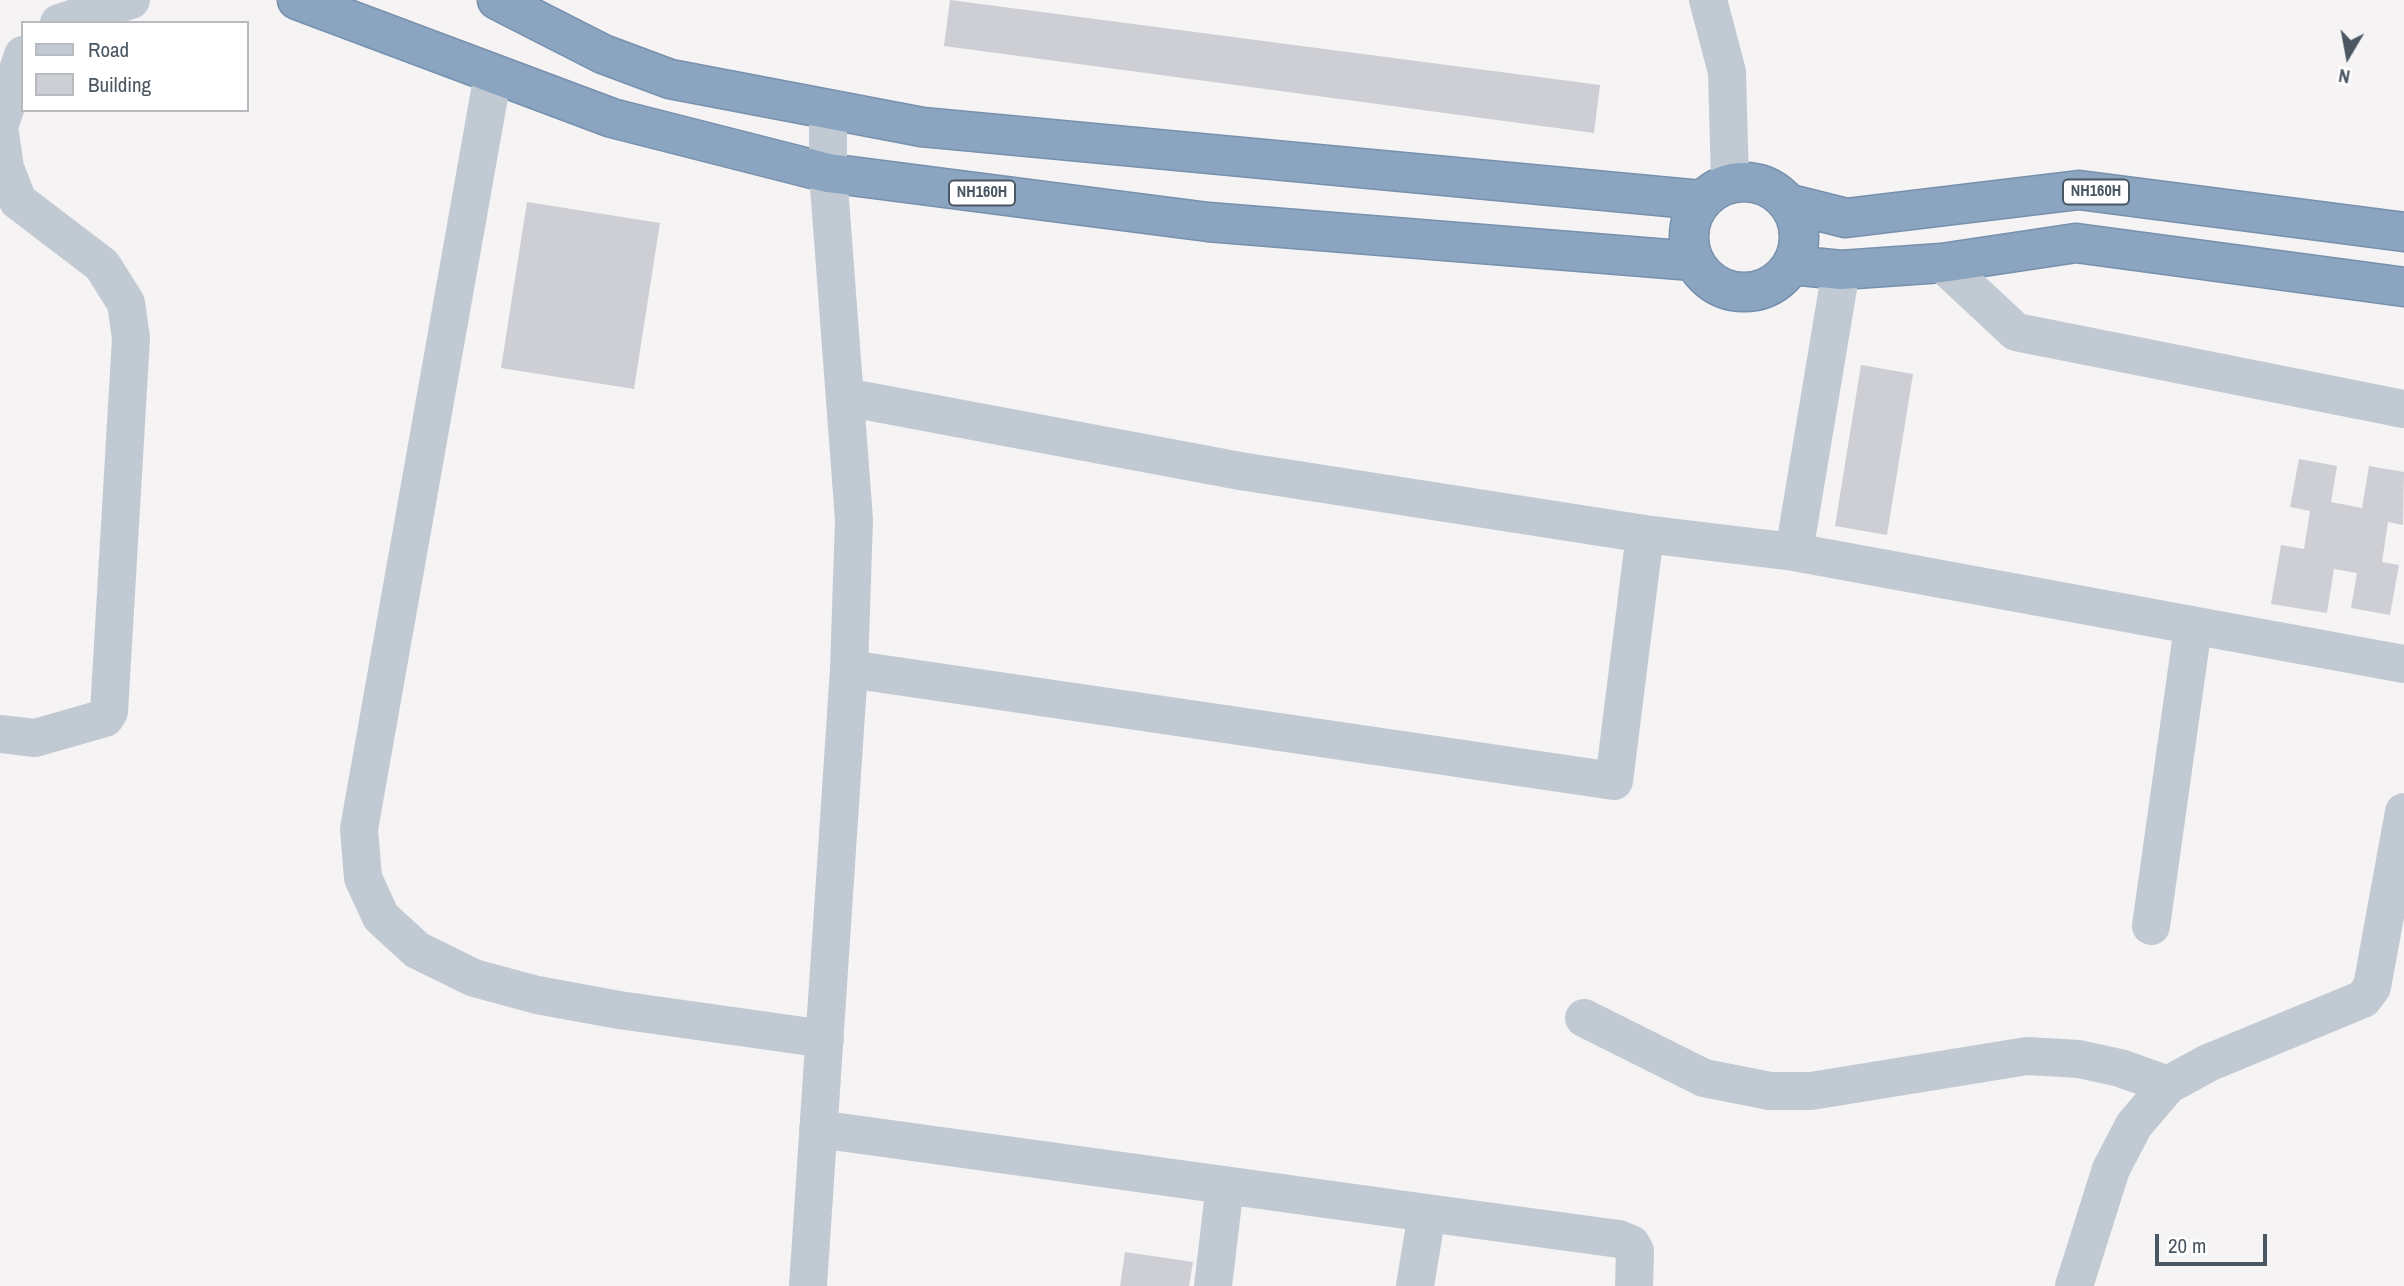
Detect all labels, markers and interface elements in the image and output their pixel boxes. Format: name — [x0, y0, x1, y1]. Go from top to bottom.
legend — [21, 21, 248, 112]
north arrow — [2313, 21, 2383, 91]
text: Road — [88, 35, 129, 64]
text: N — [2337, 63, 2352, 90]
text: Building — [88, 70, 151, 99]
road number: NH160H — [2063, 180, 2129, 204]
road number: NH160H — [949, 181, 1015, 206]
scale bar — [2159, 1220, 2271, 1264]
text: 20 m — [2168, 1231, 2206, 1260]

